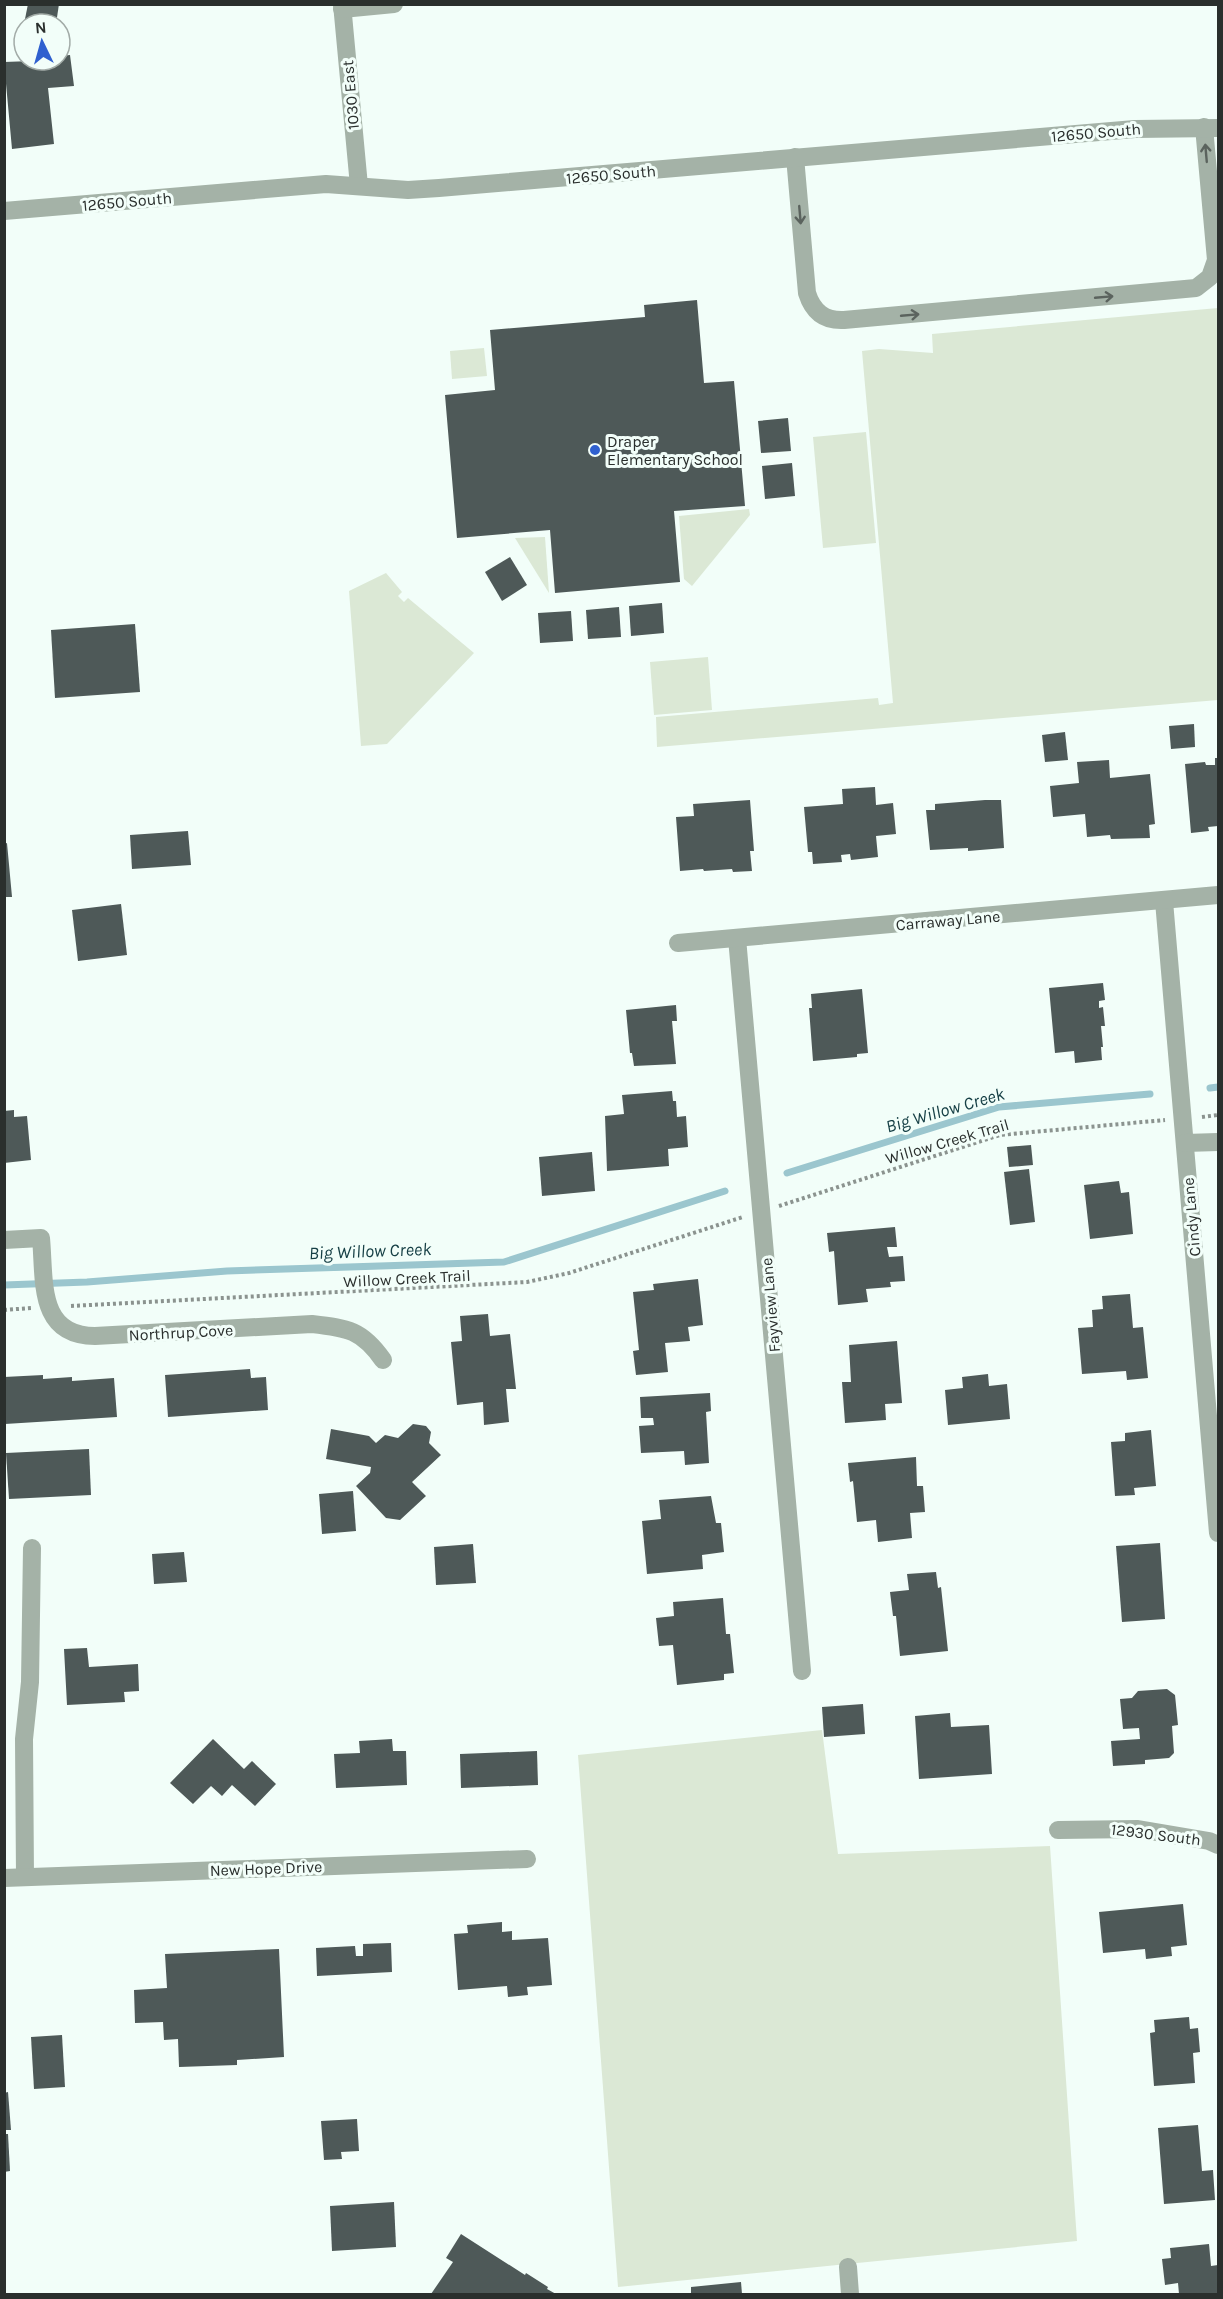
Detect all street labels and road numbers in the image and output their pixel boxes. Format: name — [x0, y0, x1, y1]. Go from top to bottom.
street label: 1030 East — [338, 59, 363, 131]
street label: 12650 South — [1050, 119, 1142, 146]
street label: 12650 South — [565, 161, 657, 188]
street label: 12650 South — [81, 188, 173, 215]
street label: Carraway Lane — [895, 906, 1001, 935]
street label: Willow Creek Trail — [883, 1115, 1011, 1168]
street label: Cindy Lane — [1179, 1177, 1204, 1257]
street label: Fayview Lane — [757, 1257, 784, 1353]
street label: Willow Creek Trail — [343, 1266, 471, 1291]
street label: Northrup Cove — [128, 1320, 234, 1345]
street label: 12930 South — [1110, 1820, 1202, 1849]
street label: New Hope Drive — [209, 1857, 323, 1880]

